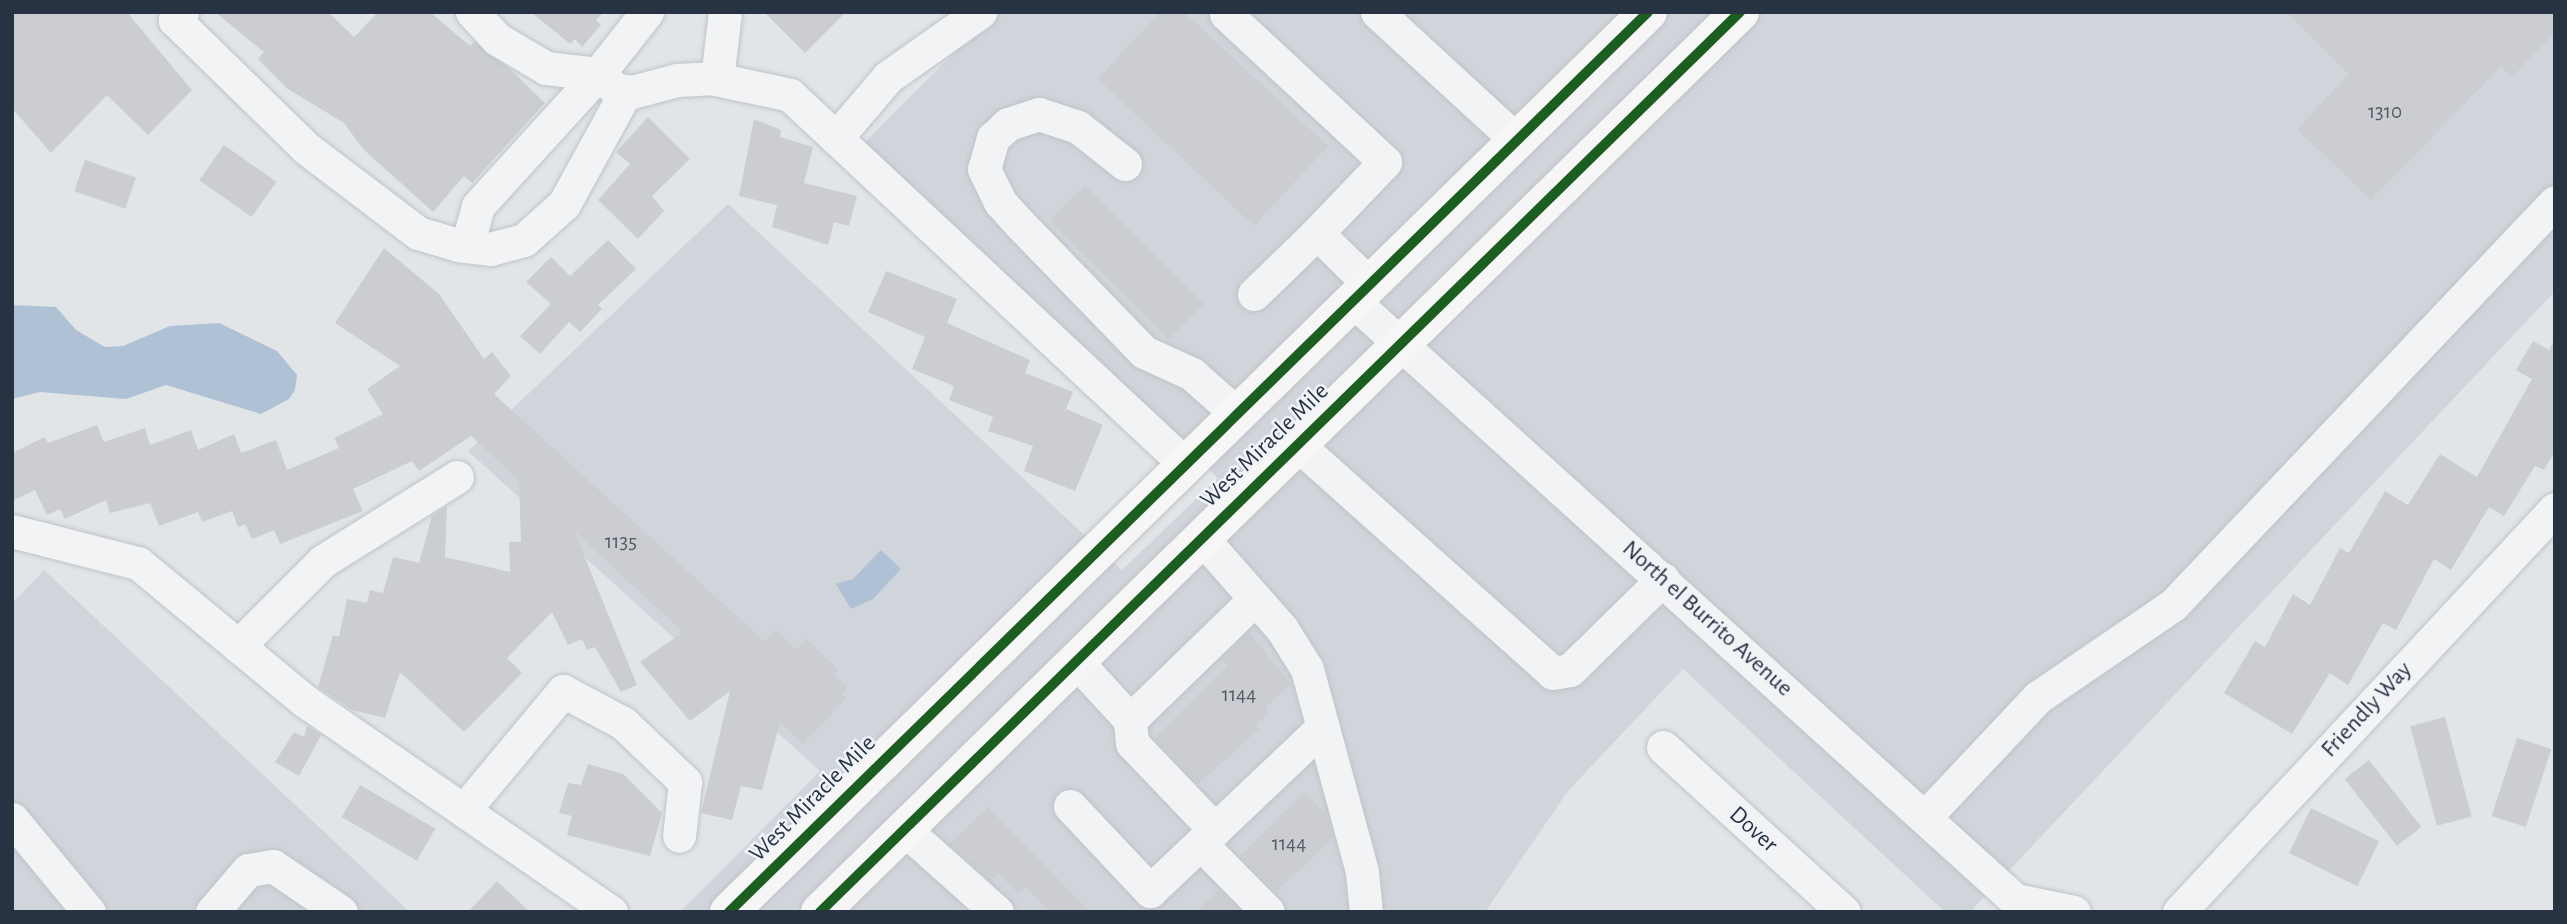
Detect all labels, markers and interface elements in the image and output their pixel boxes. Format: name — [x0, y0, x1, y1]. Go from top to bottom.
house number: 1310 — [2368, 99, 2402, 125]
street label: West Miracle Mile — [1195, 378, 1335, 514]
house number: 1135 — [605, 529, 637, 555]
street label: North el Burrito Avenue — [1616, 535, 1798, 703]
street label: Friendly Way — [2315, 656, 2419, 764]
house number: 1144 — [1222, 682, 1256, 708]
street label: West Miracle Mile — [744, 730, 882, 868]
street label: Dover — [1723, 801, 1783, 859]
house number: 1144 — [1272, 831, 1306, 857]

